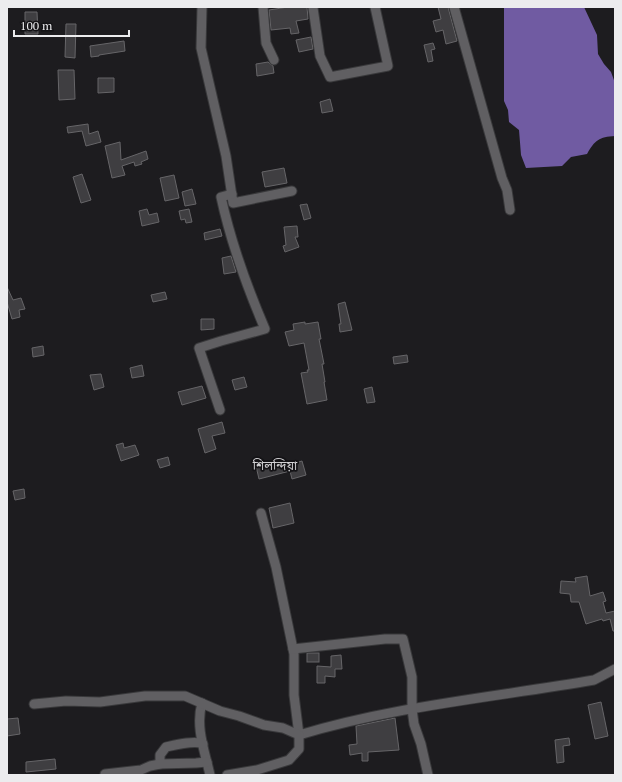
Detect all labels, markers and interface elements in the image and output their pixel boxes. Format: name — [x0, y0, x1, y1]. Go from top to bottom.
scale bar — [14, 12, 129, 38]
text: 100 m — [20, 18, 53, 33]
district label: শিলন্দিয়া — [252, 458, 298, 473]

